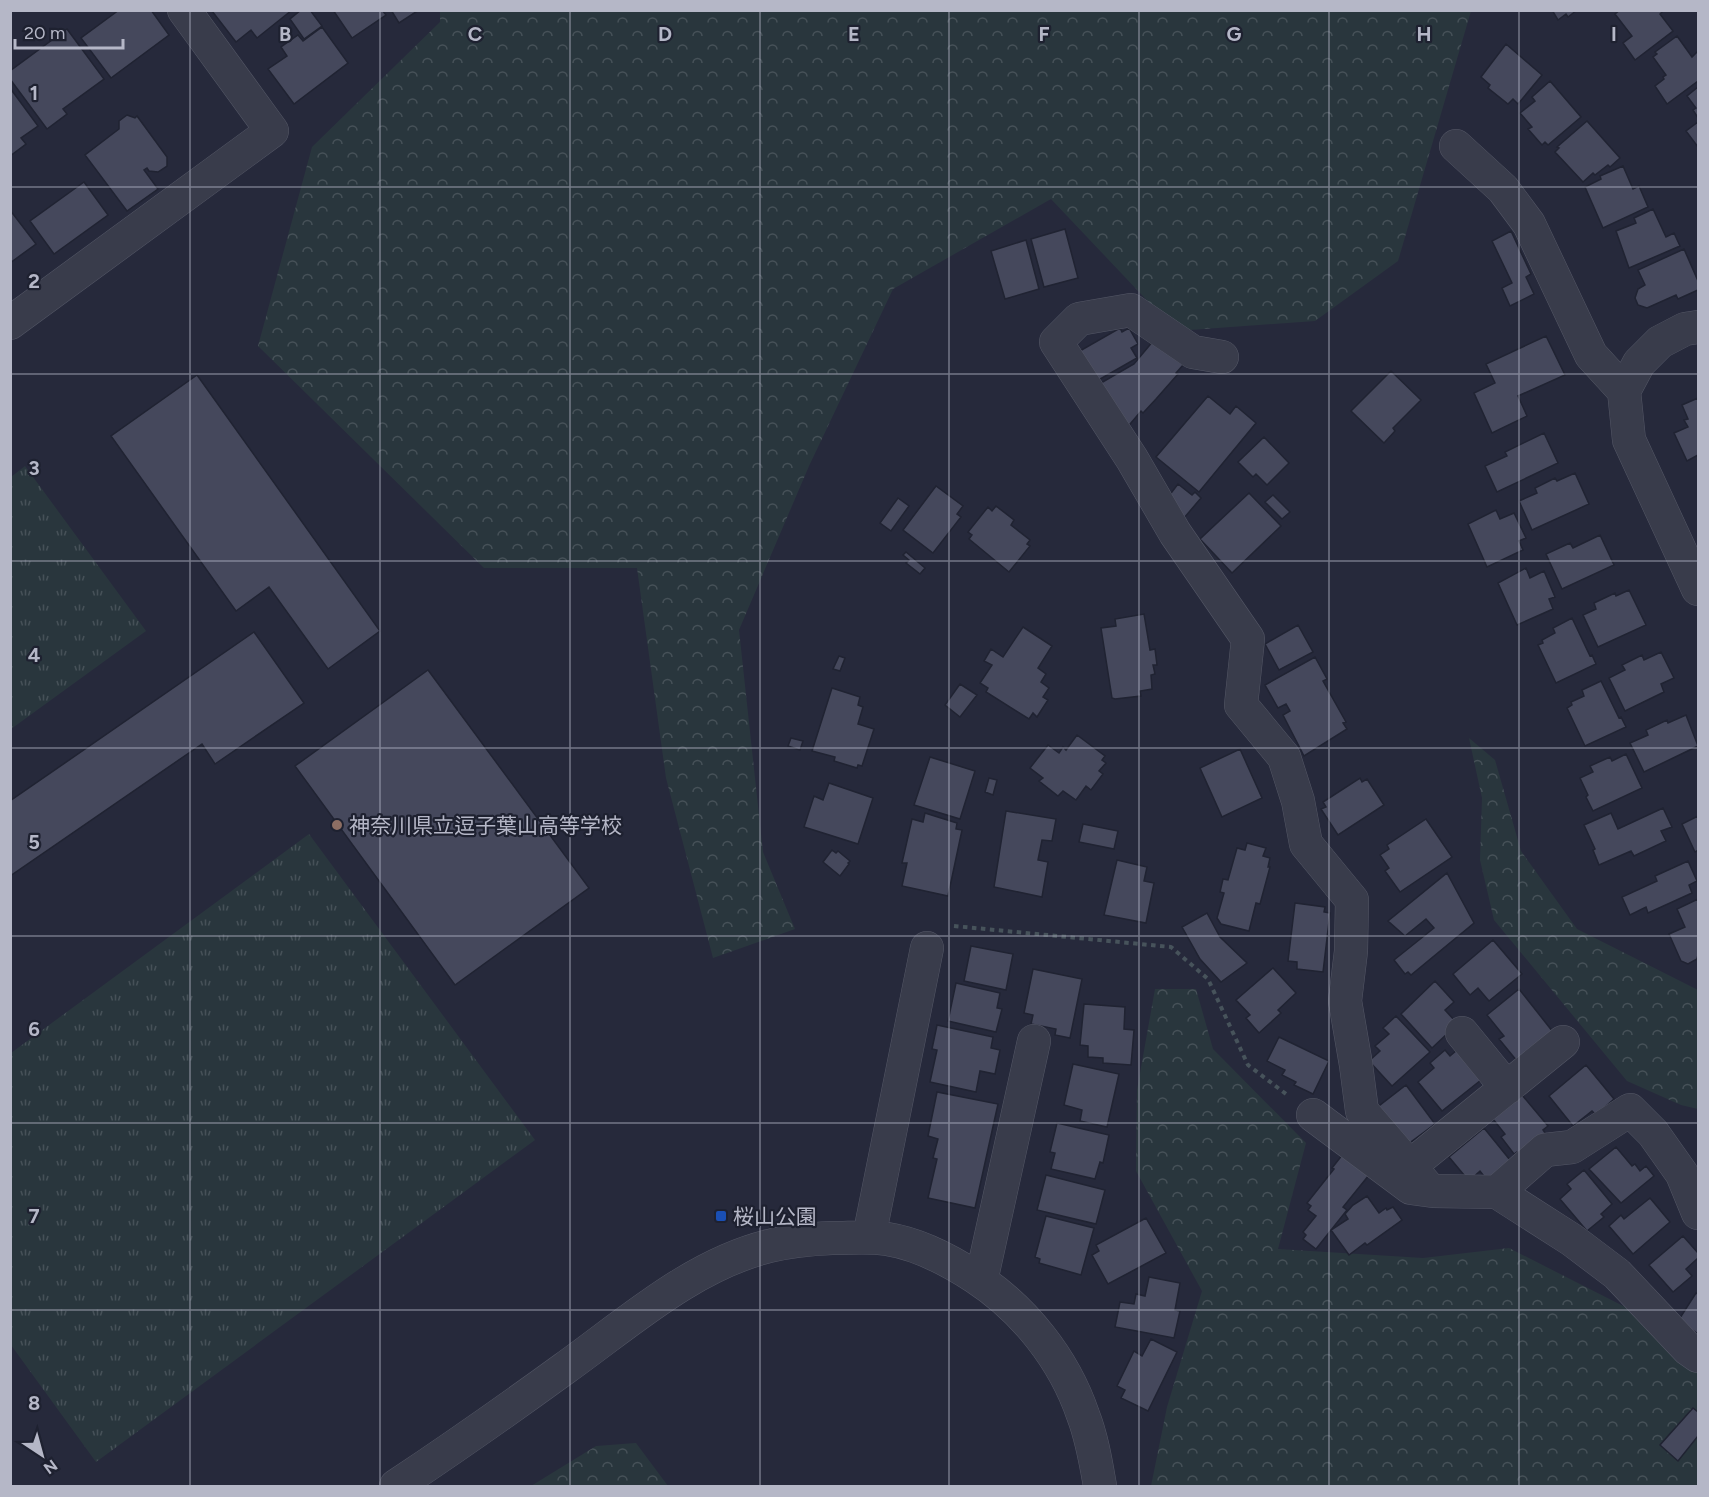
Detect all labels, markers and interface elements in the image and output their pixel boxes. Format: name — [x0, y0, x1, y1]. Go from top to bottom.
scale bar — [15, 12, 123, 50]
text: 20 m — [24, 22, 65, 44]
text: B — [279, 22, 291, 46]
text: C — [468, 22, 482, 46]
text: D — [658, 22, 672, 46]
text: E — [848, 22, 860, 46]
text: F — [1038, 22, 1050, 46]
text: G — [1227, 22, 1242, 46]
text: H — [1417, 22, 1432, 46]
text: I — [1611, 22, 1617, 46]
text: 1 — [30, 81, 38, 105]
text: 2 — [28, 269, 40, 293]
text: 3 — [28, 456, 40, 480]
text: 4 — [28, 643, 41, 667]
place label: 神奈川県立逗子葉山高等学校 — [349, 813, 622, 838]
marker: 神奈川県立逗子葉山高等学校 — [330, 818, 344, 832]
text: 5 — [28, 830, 40, 854]
text: 6 — [28, 1017, 40, 1041]
text: 7 — [28, 1204, 40, 1228]
place label: 桜山公園 — [733, 1204, 817, 1229]
marker: 桜山公園 — [714, 1209, 728, 1223]
text: 8 — [28, 1391, 40, 1415]
north arrow — [12, 1425, 72, 1485]
text: N — [40, 1455, 61, 1478]

